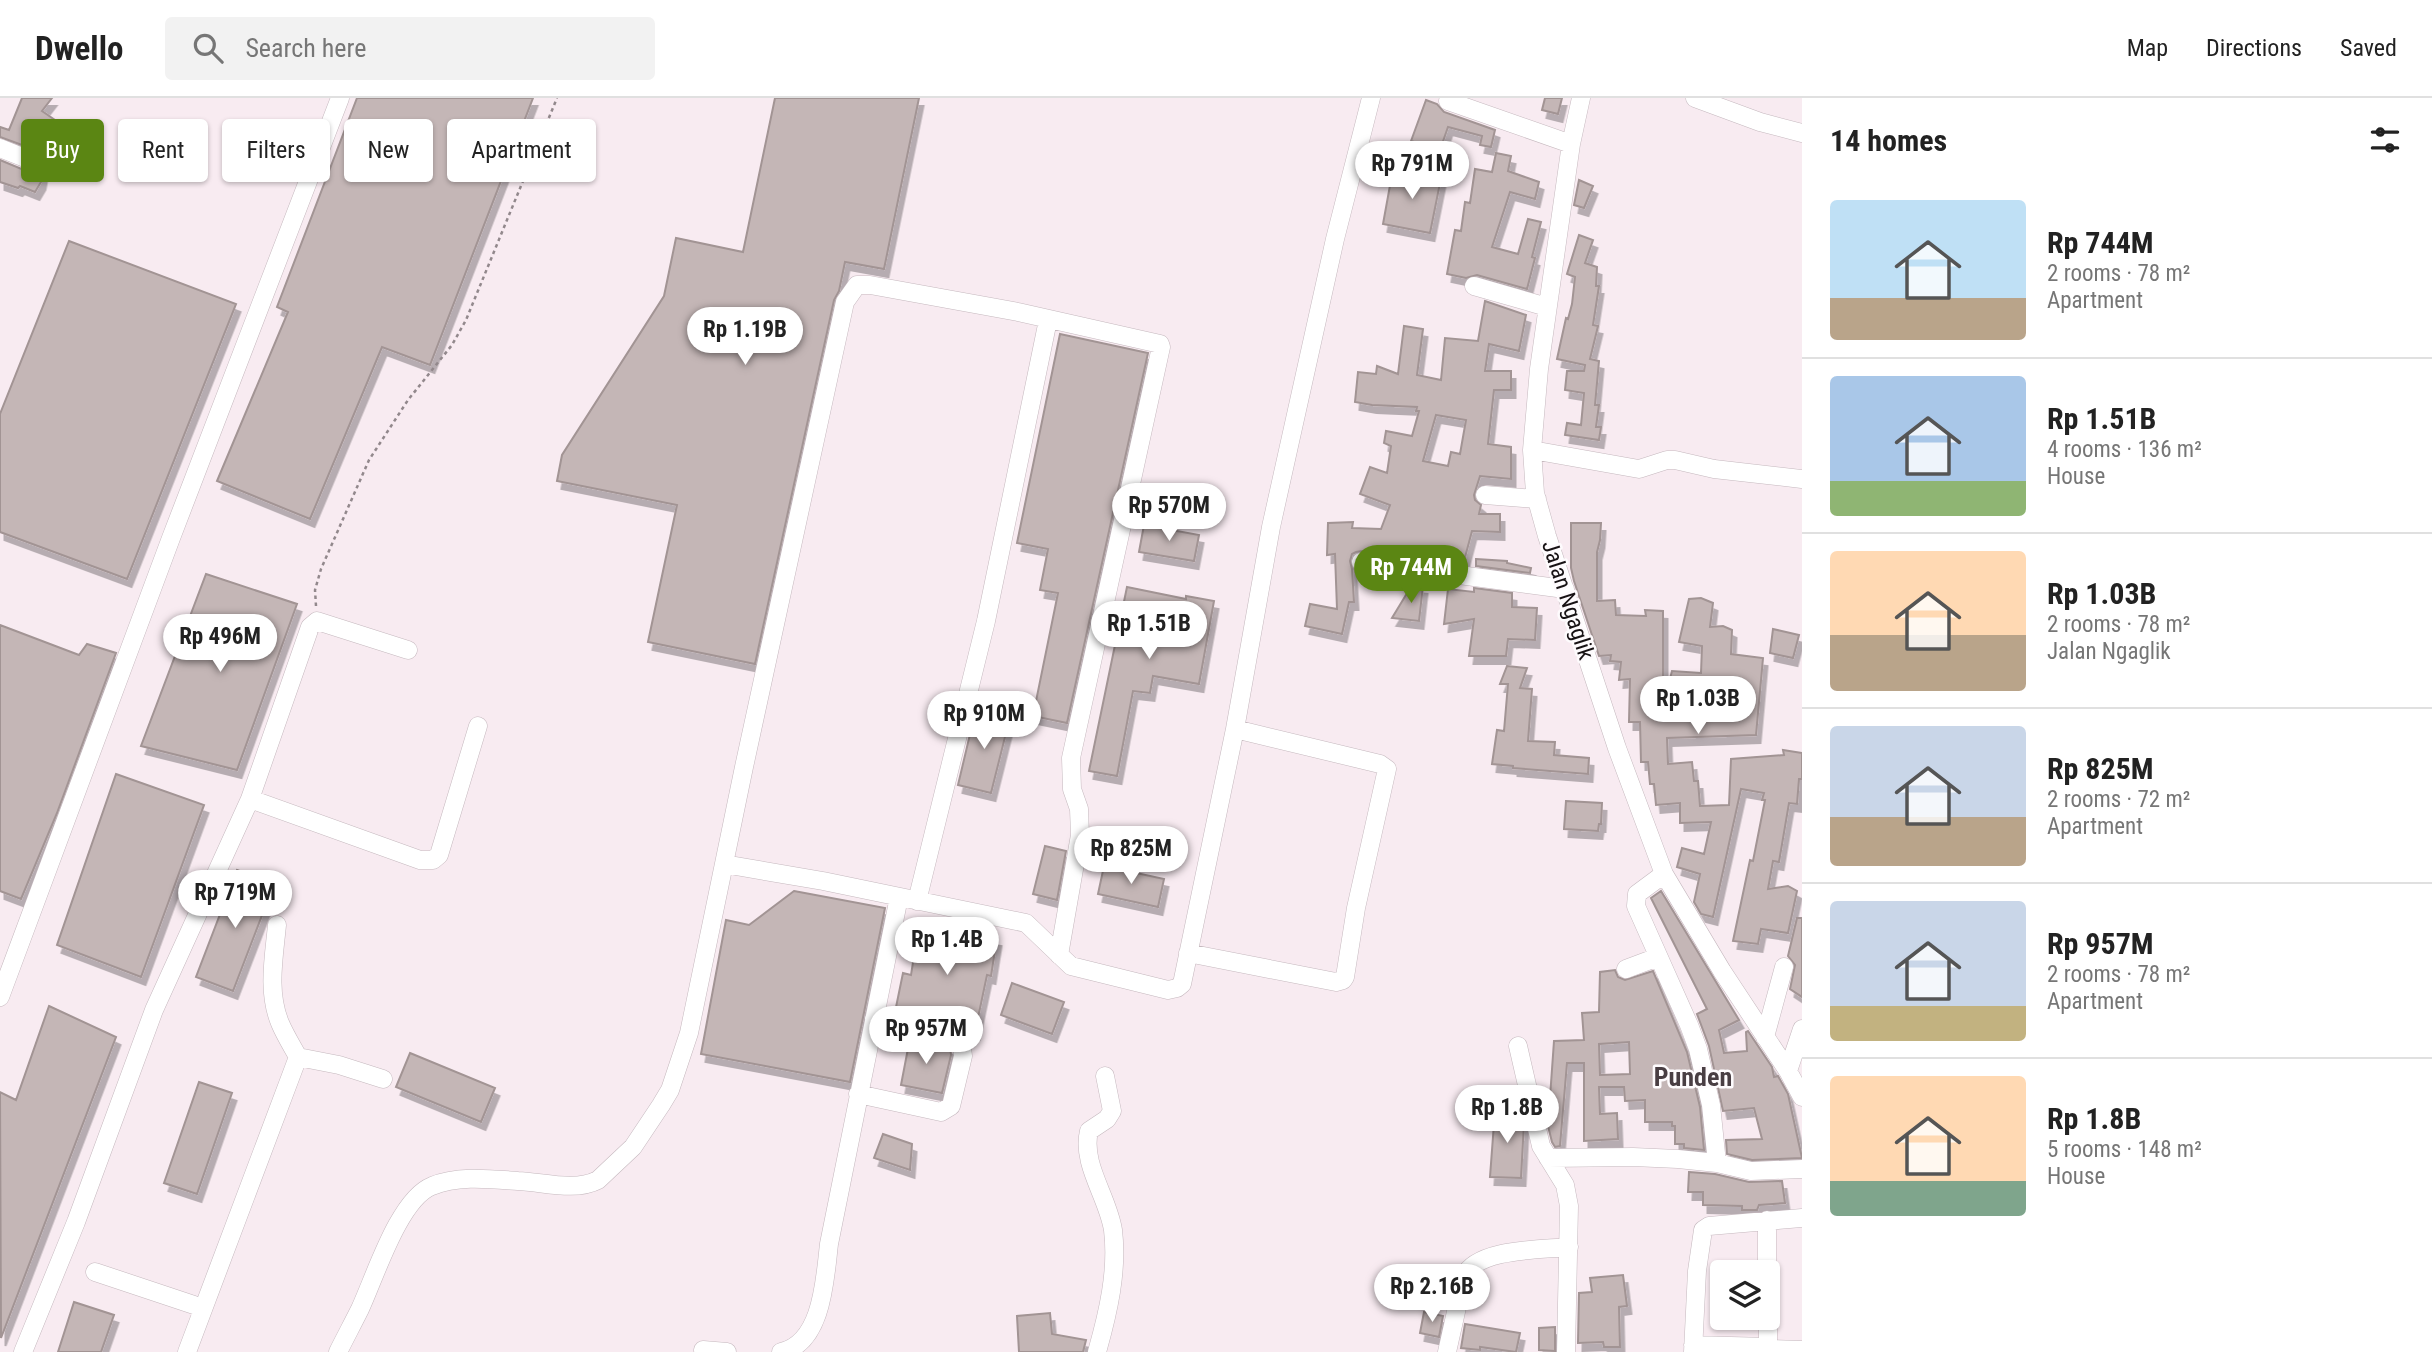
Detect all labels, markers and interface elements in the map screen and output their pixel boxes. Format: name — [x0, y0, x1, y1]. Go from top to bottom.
search box — [165, 17, 655, 80]
text: Dwello — [35, 29, 123, 68]
icon: search — [189, 29, 227, 67]
text: Search here — [245, 33, 366, 63]
text: Map — [2127, 34, 2168, 62]
text: Directions — [2206, 34, 2302, 62]
text: Saved — [2340, 34, 2397, 62]
chip: Buy — [21, 119, 104, 182]
chip: Rent — [118, 119, 208, 182]
chip: Filters — [222, 119, 330, 182]
chip: New — [344, 119, 433, 182]
chip: Apartment — [447, 119, 596, 182]
icon: filters — [2366, 121, 2404, 159]
text: 14 homes — [1830, 123, 1947, 158]
pin: Rp 791M — [1347, 141, 1477, 201]
text: Rp 791M — [1371, 150, 1453, 177]
text: Rp 744M — [2047, 225, 2154, 260]
icon: home — [1886, 228, 1970, 312]
text: 2 rooms · 78 m² — [2047, 260, 2190, 287]
text: Apartment — [2047, 287, 2143, 314]
pin: Rp 1.19B — [673, 308, 817, 367]
text: Rp 1.19B — [703, 316, 787, 343]
text: Rp 1.51B — [2047, 401, 2156, 436]
icon: home — [1886, 404, 1970, 488]
text: 4 rooms · 136 m² — [2047, 436, 2202, 463]
text: House — [2047, 463, 2105, 490]
pin: Rp 570M — [1104, 484, 1234, 543]
text: Rp 570M — [1128, 492, 1210, 519]
street label: Jalan Ngaglik — [1536, 537, 1600, 664]
pin: Rp 744M — [1346, 546, 1476, 605]
text: Rp 744M — [1370, 554, 1452, 581]
text: Rp 1.03B — [2047, 576, 2156, 611]
icon: home — [1886, 579, 1970, 663]
pin: Rp 1.51B — [1077, 602, 1221, 661]
text: Rp 1.51B — [1107, 610, 1191, 637]
text: 2 rooms · 78 m² — [2047, 611, 2190, 638]
pin: Rp 496M — [155, 614, 285, 674]
text: Rp 496M — [179, 623, 261, 650]
text: Jalan Ngaglik — [2047, 638, 2171, 665]
pin: Rp 1.03B — [1626, 676, 1770, 736]
text: Rp 1.03B — [1656, 685, 1740, 712]
pin: Rp 910M — [919, 692, 1049, 751]
text: Rp 910M — [943, 700, 1025, 727]
text: Rp 825M — [2047, 751, 2154, 786]
icon: home — [1886, 754, 1970, 838]
text: 2 rooms · 72 m² — [2047, 786, 2190, 813]
text: Apartment — [2047, 813, 2143, 840]
pin: Rp 825M — [1066, 826, 1196, 886]
text: Rp 825M — [1090, 835, 1172, 862]
pin: Rp 719M — [170, 870, 300, 930]
text: Rp 719M — [194, 879, 276, 906]
pin: Rp 1.4B — [882, 918, 1012, 977]
text: Rp 1.4B — [911, 926, 983, 953]
text: Rp 957M — [2047, 926, 2154, 961]
icon: home — [1886, 929, 1970, 1013]
text: 2 rooms · 78 m² — [2047, 961, 2190, 988]
text: Apartment — [2047, 988, 2143, 1015]
pin: Rp 957M — [861, 1006, 991, 1066]
text: Rp 957M — [885, 1015, 967, 1042]
district label: Punden — [1654, 1062, 1732, 1092]
pin: Rp 1.8B — [1442, 1086, 1572, 1145]
text: Rp 1.8B — [1471, 1094, 1543, 1121]
text: Rp 1.8B — [2047, 1101, 2141, 1136]
icon: home — [1886, 1104, 1970, 1188]
text: 5 rooms · 148 m² — [2047, 1136, 2202, 1163]
text: House — [2047, 1163, 2105, 1190]
map controls — [1710, 1260, 1780, 1330]
button: layers — [1710, 1260, 1780, 1330]
pin: Rp 2.16B — [1360, 1264, 1504, 1324]
text: Rp 2.16B — [1390, 1273, 1474, 1300]

